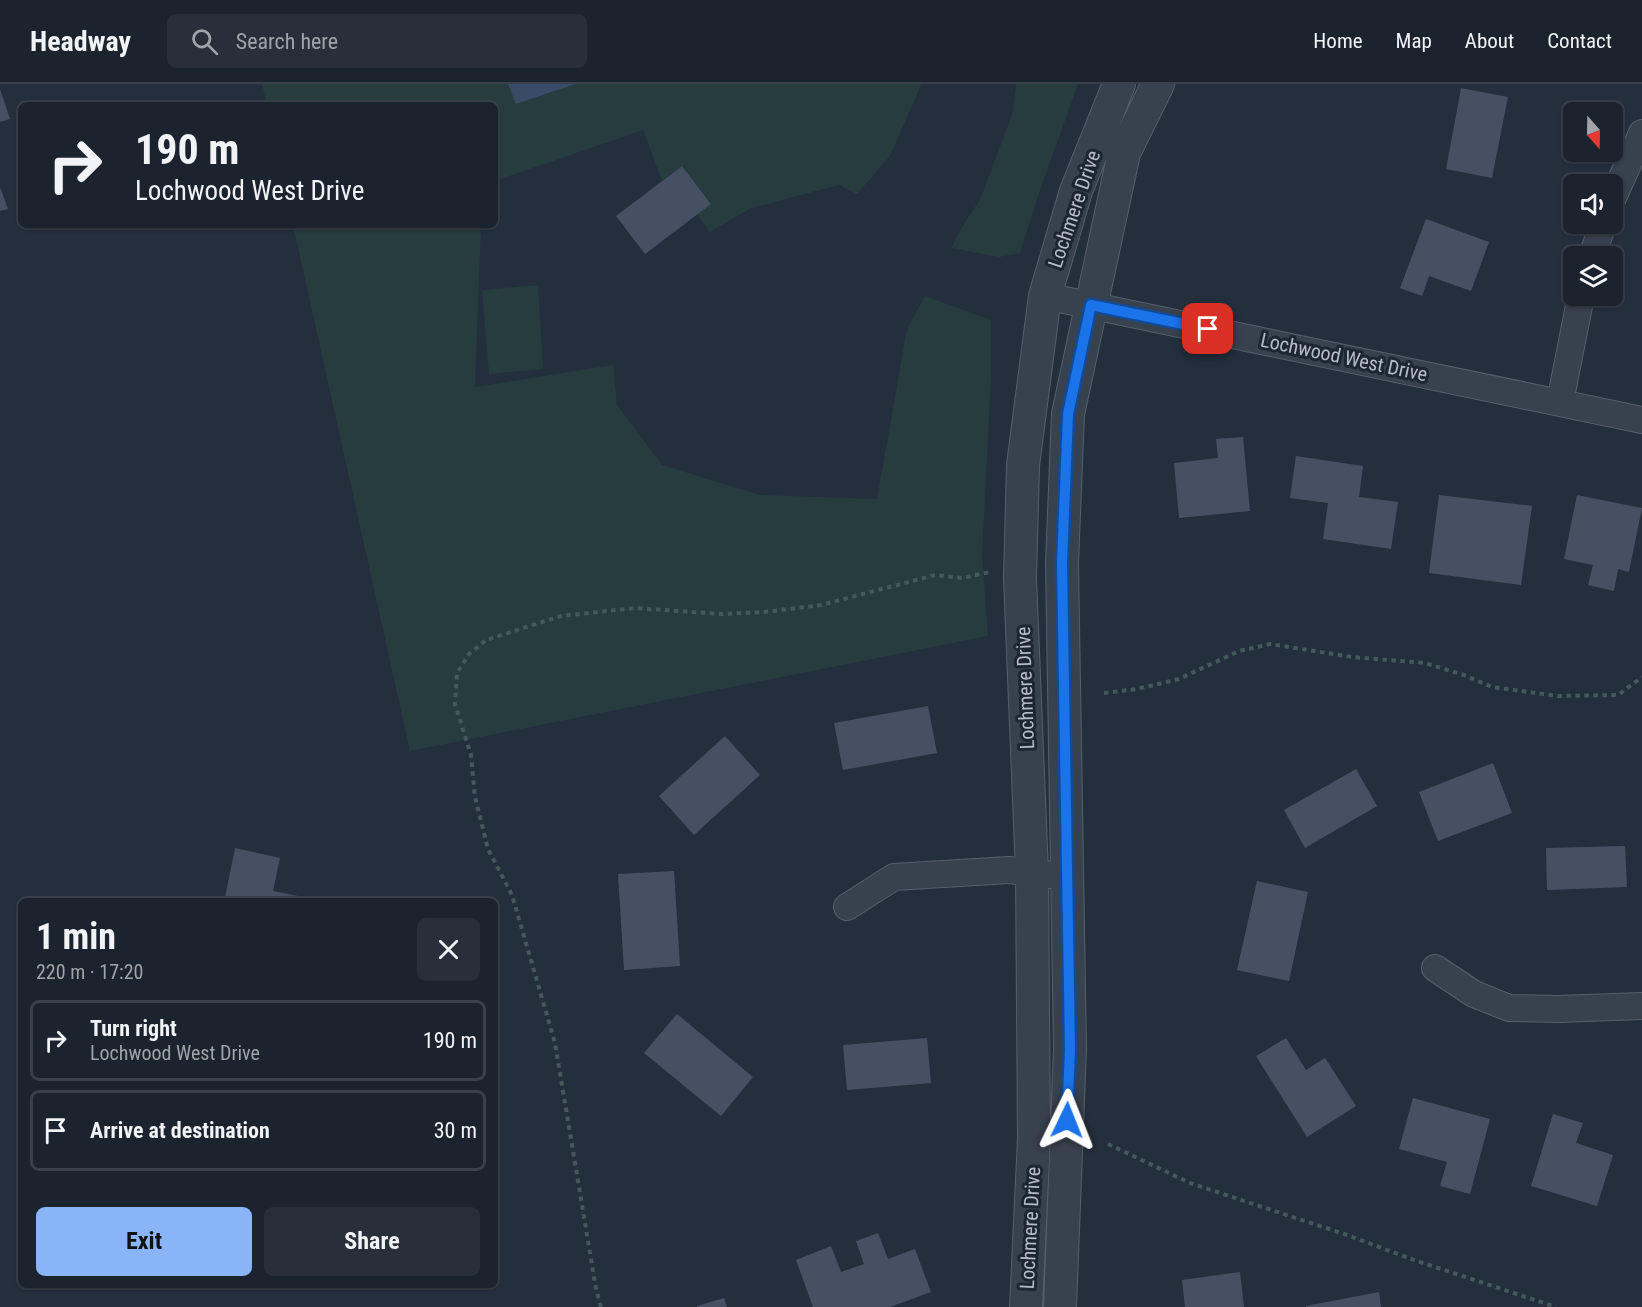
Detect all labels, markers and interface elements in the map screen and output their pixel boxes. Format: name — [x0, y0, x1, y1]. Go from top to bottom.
search box — [167, 14, 587, 68]
text: Headway — [30, 25, 131, 58]
icon: search — [188, 25, 221, 58]
text: Search here — [236, 29, 338, 54]
text: Home — [1313, 29, 1363, 53]
text: Map — [1396, 29, 1432, 53]
text: About — [1465, 29, 1514, 53]
text: Contact — [1547, 29, 1612, 53]
north arrow — [1563, 102, 1623, 162]
map controls — [1563, 102, 1623, 306]
text: 190 m — [135, 125, 240, 174]
icon: right — [36, 126, 114, 204]
street label: Lochmere Drive — [1043, 147, 1105, 271]
button: sound — [1563, 174, 1623, 234]
text: Lochwood West Drive — [135, 175, 364, 207]
button: layers — [1563, 246, 1623, 306]
pin — [1182, 303, 1233, 354]
icon: arrive — [1191, 312, 1224, 345]
street label: Lochwood West Drive — [1258, 328, 1430, 386]
street label: Lochmere Drive — [1011, 626, 1039, 750]
text: 1 min — [36, 916, 116, 958]
button: close — [417, 918, 480, 981]
text: 220 m · 17:20 — [36, 960, 143, 984]
text: Turn right — [90, 1016, 177, 1041]
icon: right — [39, 1024, 72, 1057]
text: 190 m — [423, 1028, 477, 1053]
text: Lochwood West Drive — [90, 1041, 260, 1065]
position arrow — [1035, 1088, 1099, 1152]
icon: arrive — [39, 1114, 72, 1147]
text: Arrive at destination — [90, 1118, 270, 1143]
text: 30 m — [434, 1118, 477, 1143]
street label: Lochmere Drive — [1015, 1166, 1045, 1290]
button: Exit — [36, 1207, 252, 1276]
button: Share — [264, 1207, 480, 1276]

